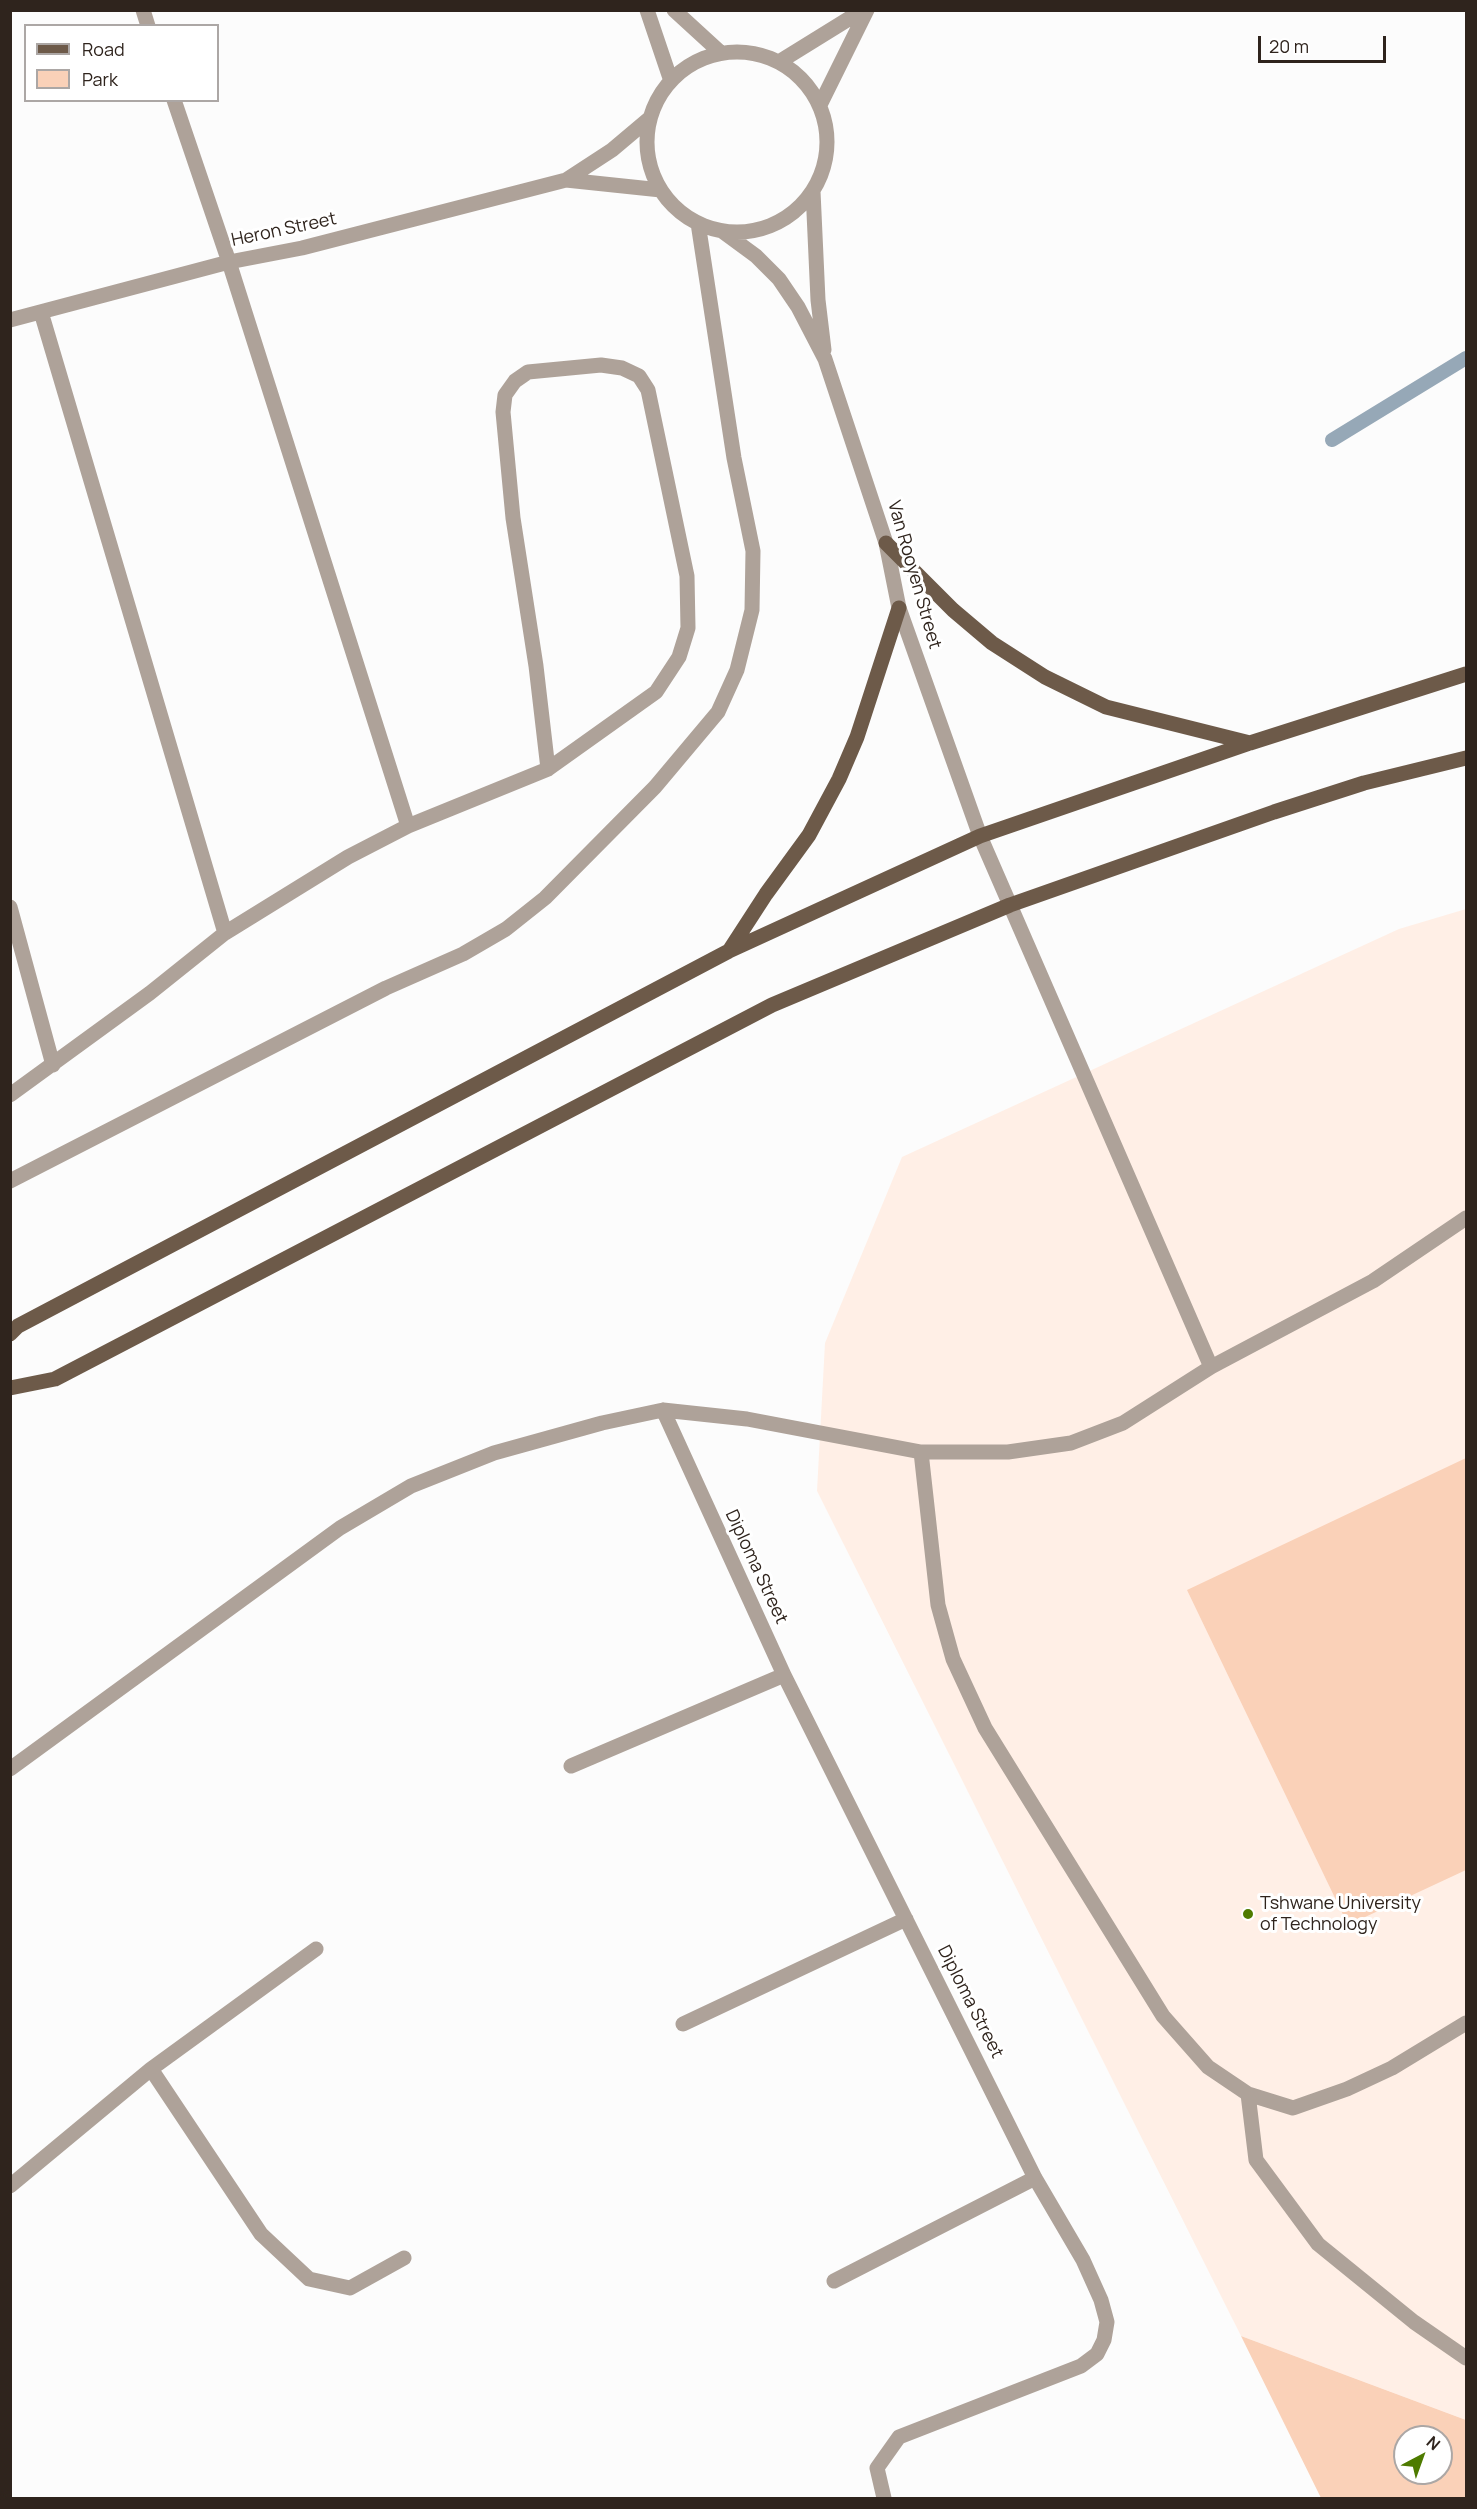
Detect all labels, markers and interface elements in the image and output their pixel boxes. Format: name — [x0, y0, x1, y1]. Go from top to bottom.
legend — [24, 24, 219, 102]
scale bar — [1261, 24, 1388, 62]
text: 20 m — [1269, 34, 1309, 58]
text: Road — [82, 37, 125, 61]
text: Park — [82, 67, 118, 91]
street label: Heron Street — [229, 208, 339, 252]
street label: Van Rooyen Street — [883, 498, 945, 652]
street label: Diploma Street — [720, 1506, 792, 1628]
place label: Tshwane University of Technology — [1260, 1893, 1421, 1936]
marker: Tshwane University of Technology — [1241, 1907, 1255, 1921]
street label: Diploma Street — [932, 1942, 1008, 2062]
north arrow — [1393, 2425, 1453, 2485]
text: N — [1422, 2431, 1445, 2455]

